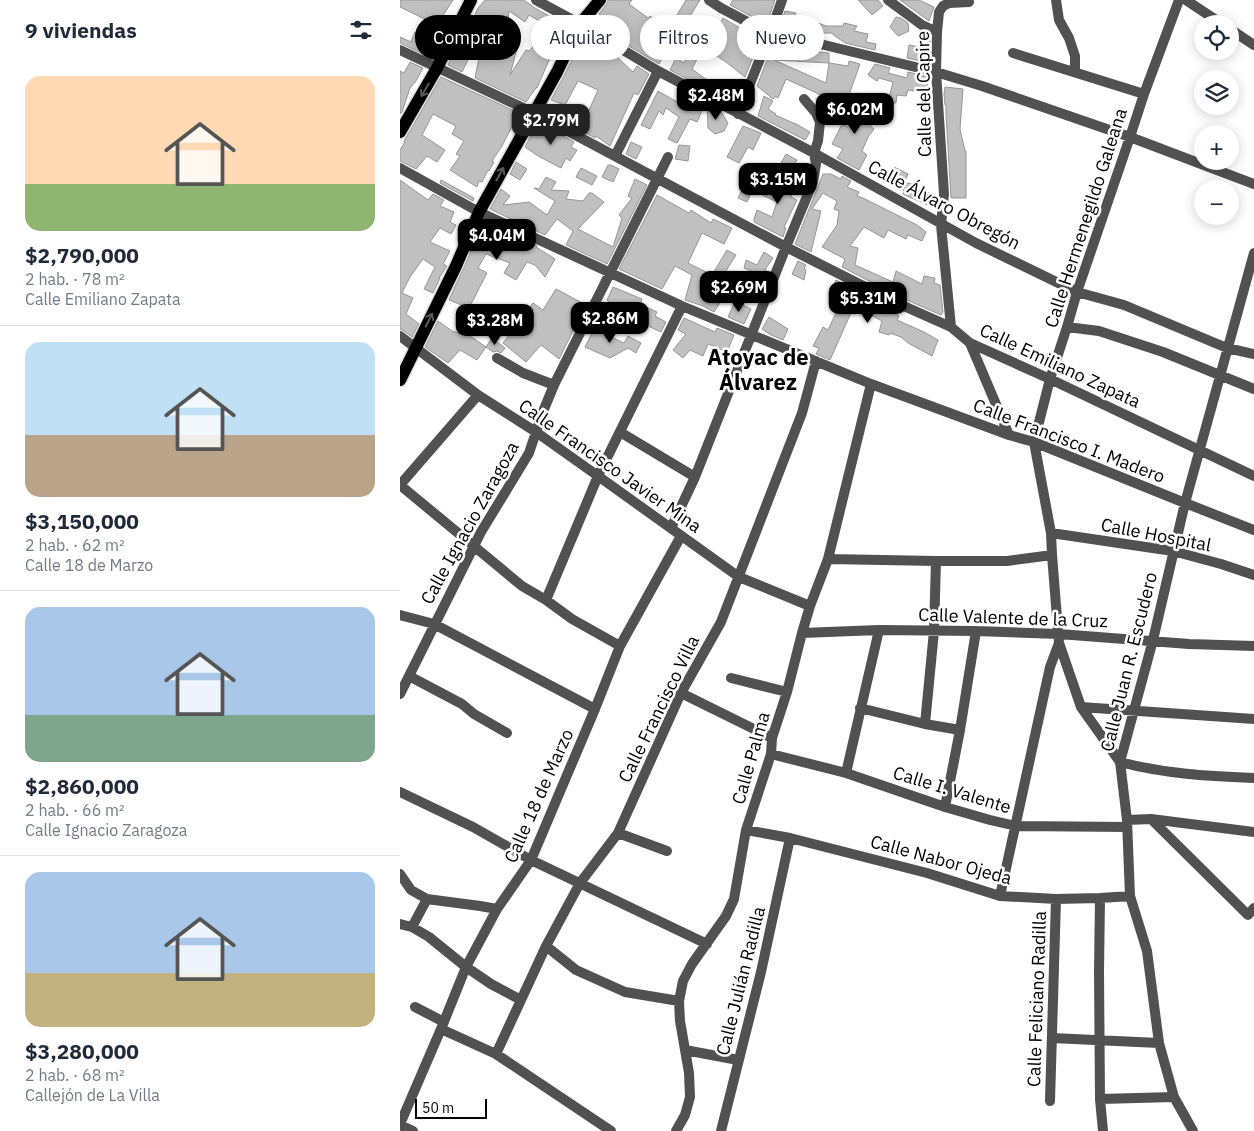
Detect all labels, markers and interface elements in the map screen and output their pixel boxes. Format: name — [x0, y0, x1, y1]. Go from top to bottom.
chip: Comprar — [415, 15, 521, 60]
chip: Alquilar — [531, 15, 630, 60]
chip: Filtros — [640, 15, 727, 60]
chip: Nuevo — [737, 15, 824, 60]
map controls — [1194, 15, 1239, 225]
button: locate — [1194, 15, 1239, 60]
text: 9 viviendas — [25, 16, 137, 44]
icon: filters — [347, 16, 375, 44]
street label: Calle del Capire — [911, 31, 936, 157]
button: layers — [1194, 70, 1239, 115]
pin: $2.48M — [675, 78, 757, 121]
one-way arrow — [419, 82, 429, 96]
text: $2.48M — [688, 85, 744, 105]
pin: $6.02M — [814, 92, 896, 135]
text: $6.02M — [827, 99, 883, 119]
pin: $2.79M — [510, 104, 592, 146]
street label: Calle Hermenegildo Galeana — [1039, 105, 1132, 331]
icon: home — [155, 109, 245, 199]
text: $2.79M — [523, 110, 579, 130]
button: + — [1194, 125, 1239, 170]
street label: Calle Álvaro Obregón — [864, 155, 1024, 254]
pin: $3.15M — [737, 162, 819, 205]
one-way arrow — [496, 167, 505, 182]
text: $3.15M — [750, 169, 806, 189]
button: − — [1194, 180, 1239, 225]
pin: $4.04M — [456, 218, 538, 261]
text: $4.04M — [469, 225, 525, 245]
text: $2,790,000 — [25, 241, 139, 269]
text: 2 hab. · 78 m² — [25, 269, 125, 289]
pin: $2.69M — [698, 270, 780, 313]
text: $2.69M — [711, 277, 767, 297]
pin: $5.31M — [827, 282, 909, 324]
text: $5.31M — [840, 288, 896, 308]
text: Calle Emiliano Zapata — [25, 289, 181, 309]
pin: $2.86M — [569, 302, 651, 344]
pin: $3.28M — [454, 304, 536, 346]
text: $2.86M — [582, 308, 638, 328]
text: $3.28M — [467, 310, 523, 330]
one-way arrow — [425, 313, 434, 328]
street label: Calle Emiliano Zapata — [976, 318, 1145, 413]
district label: Atoyac de Álvarez — [707, 342, 809, 396]
icon: home — [155, 374, 245, 464]
street label: Calle Francisco I. Madero — [970, 393, 1168, 488]
street label: Calle Francisco Javier Mina — [514, 394, 706, 538]
street label: Calle Ignacio Zaragoza — [415, 437, 524, 608]
text: $3,150,000 — [25, 507, 139, 535]
street label: Calle Hospital — [1099, 513, 1213, 556]
text: 2 hab. · 62 m² — [25, 535, 125, 555]
text: Calle 18 de Marzo — [25, 555, 153, 575]
street label: Calle Juan R. Escudero — [1095, 570, 1162, 754]
street label: Calle Valente de la Cruz — [918, 603, 1108, 632]
street label: Calle Francisco Villa — [613, 631, 704, 786]
icon: home — [155, 639, 245, 729]
street label: Calle Palma — [726, 709, 775, 807]
street label: Calle 18 de Marzo — [499, 725, 578, 866]
street label: Calle I. Valente — [890, 761, 1014, 818]
text: $2,860,000 — [25, 772, 139, 800]
text: 2 hab. · 66 m² — [25, 800, 125, 820]
text: Calle Ignacio Zaragoza — [25, 820, 187, 840]
street label: Calle Nabor Ojeda — [868, 830, 1015, 890]
icon: home — [155, 904, 245, 994]
street label: Calle Julián Radilla — [711, 904, 770, 1058]
street label: Calle Feliciano Radilla — [1022, 910, 1051, 1088]
text: $3,280,000 — [25, 1037, 139, 1065]
text: 2 hab. · 68 m² — [25, 1065, 125, 1085]
text: Callejón de La Villa — [25, 1085, 160, 1105]
scale bar — [415, 1096, 488, 1119]
text: 50 m — [422, 1099, 454, 1117]

